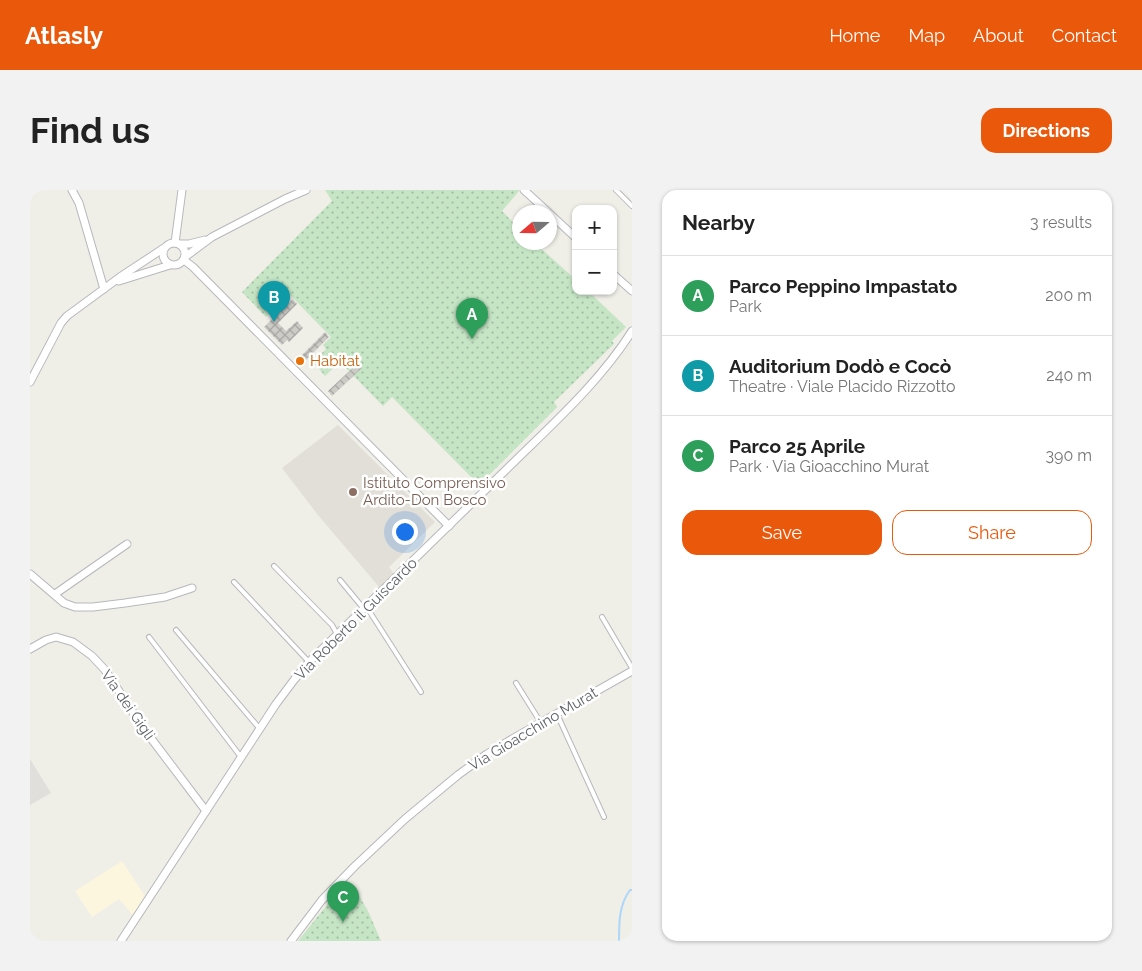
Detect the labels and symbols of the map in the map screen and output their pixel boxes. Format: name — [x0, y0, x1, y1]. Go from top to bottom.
north arrow — [512, 205, 557, 250]
pin: B — [258, 281, 290, 322]
pin: A — [456, 298, 488, 339]
place label: Habitat — [310, 352, 360, 370]
marker: Habitat — [294, 355, 306, 367]
place label: Istituto Comprensivo Ardito-Don Bosco — [363, 474, 506, 509]
marker: Istituto Comprensivo Ardito-Don Bosco — [347, 486, 359, 498]
your location — [392, 519, 418, 545]
street label: Via Roberto il Guiscardo — [291, 554, 421, 684]
street label: Via dei Gigli — [97, 667, 159, 743]
street label: Via Gioacchino Murat — [465, 683, 601, 775]
pin: C — [327, 881, 359, 922]

